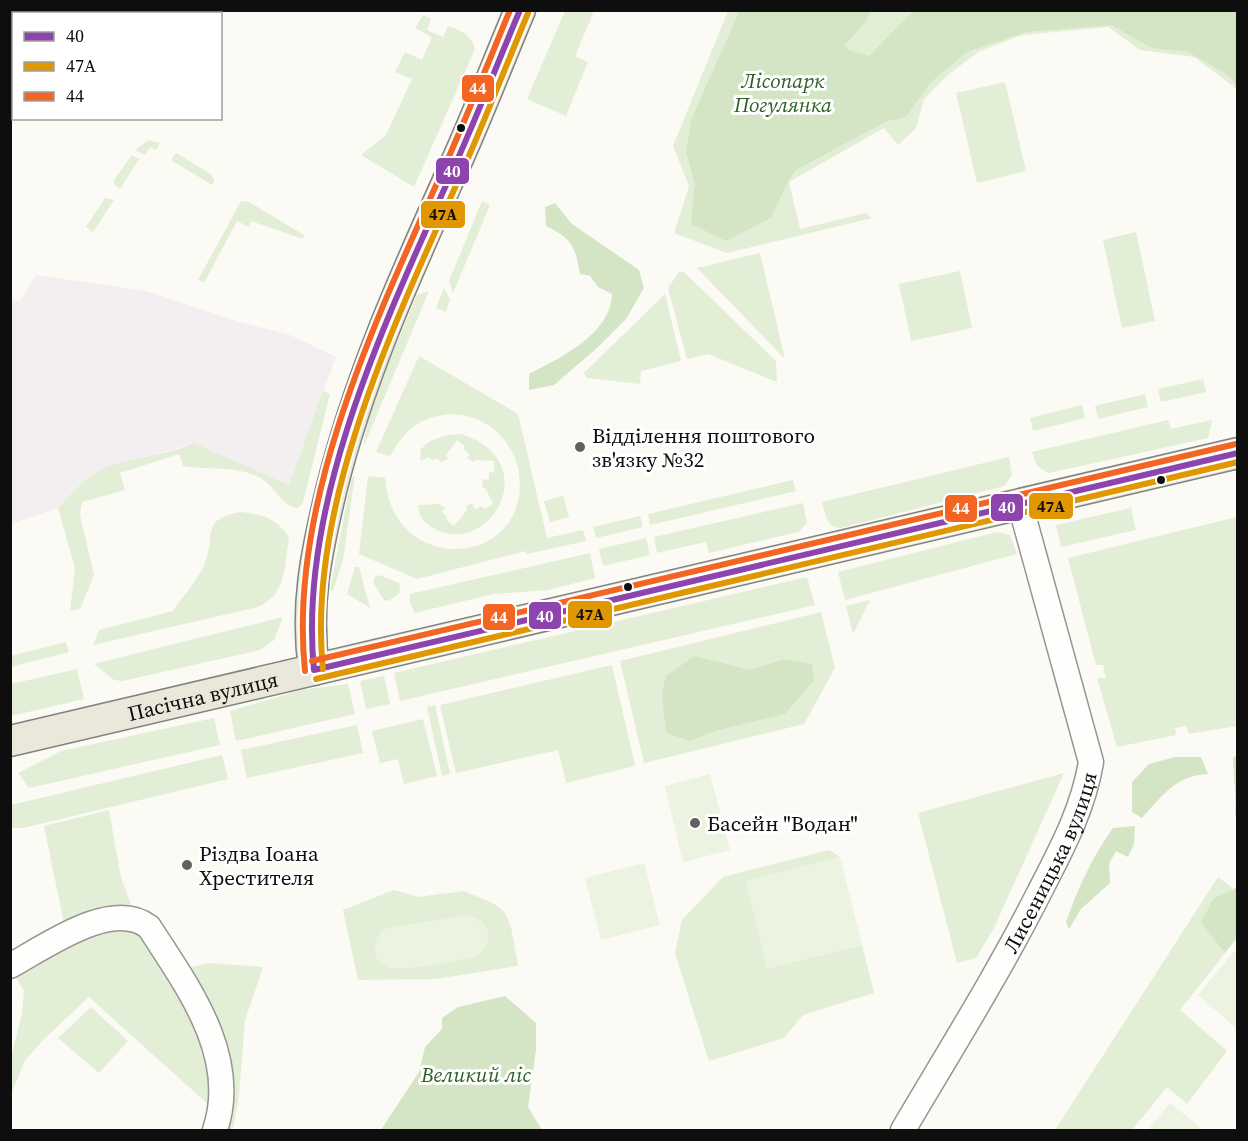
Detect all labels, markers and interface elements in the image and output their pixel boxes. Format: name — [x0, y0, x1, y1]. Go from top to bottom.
legend — [12, 12, 222, 120]
text: 40 — [66, 23, 84, 48]
text: 47А — [66, 53, 96, 78]
park label: Лісопарк Погулянка — [733, 66, 832, 119]
line badge: 44 — [461, 74, 495, 103]
text: 44 — [469, 77, 487, 99]
text: 44 — [66, 83, 84, 108]
unlabelled marker — [455, 122, 467, 134]
line badge: 40 — [435, 157, 470, 185]
text: 40 — [443, 160, 461, 182]
line badge: 47А — [420, 200, 466, 229]
text: 47А — [429, 203, 457, 225]
place label: Відділення поштового зв'язку №32 — [592, 421, 815, 474]
marker: Відділення поштового зв'язку №32 — [573, 440, 587, 454]
unlabelled marker — [1155, 474, 1167, 486]
line badge: 47А — [1028, 492, 1074, 520]
line badge: 40 — [990, 493, 1024, 522]
line badge: 44 — [944, 494, 978, 523]
text: 47А — [1037, 495, 1065, 517]
text: 40 — [998, 496, 1016, 518]
text: 44 — [952, 497, 970, 519]
unlabelled marker — [622, 581, 634, 593]
line badge: 47А — [567, 600, 613, 629]
line badge: 40 — [528, 601, 562, 630]
line badge: 44 — [482, 603, 516, 631]
text: 47А — [576, 603, 604, 625]
text: 40 — [536, 605, 554, 627]
text: 44 — [490, 606, 508, 628]
street label: Пасічна вулиця — [125, 664, 281, 727]
street label: Лисеницька вулиця — [995, 769, 1103, 958]
place label: Басейн "Водан" — [707, 809, 858, 838]
marker: Басейн "Водан" — [688, 816, 702, 830]
place label: Різдва Іоана Хрестителя — [199, 839, 319, 892]
marker: Різдва Іоана Хрестителя — [180, 858, 194, 872]
park label: Великий ліс — [420, 1060, 532, 1089]

